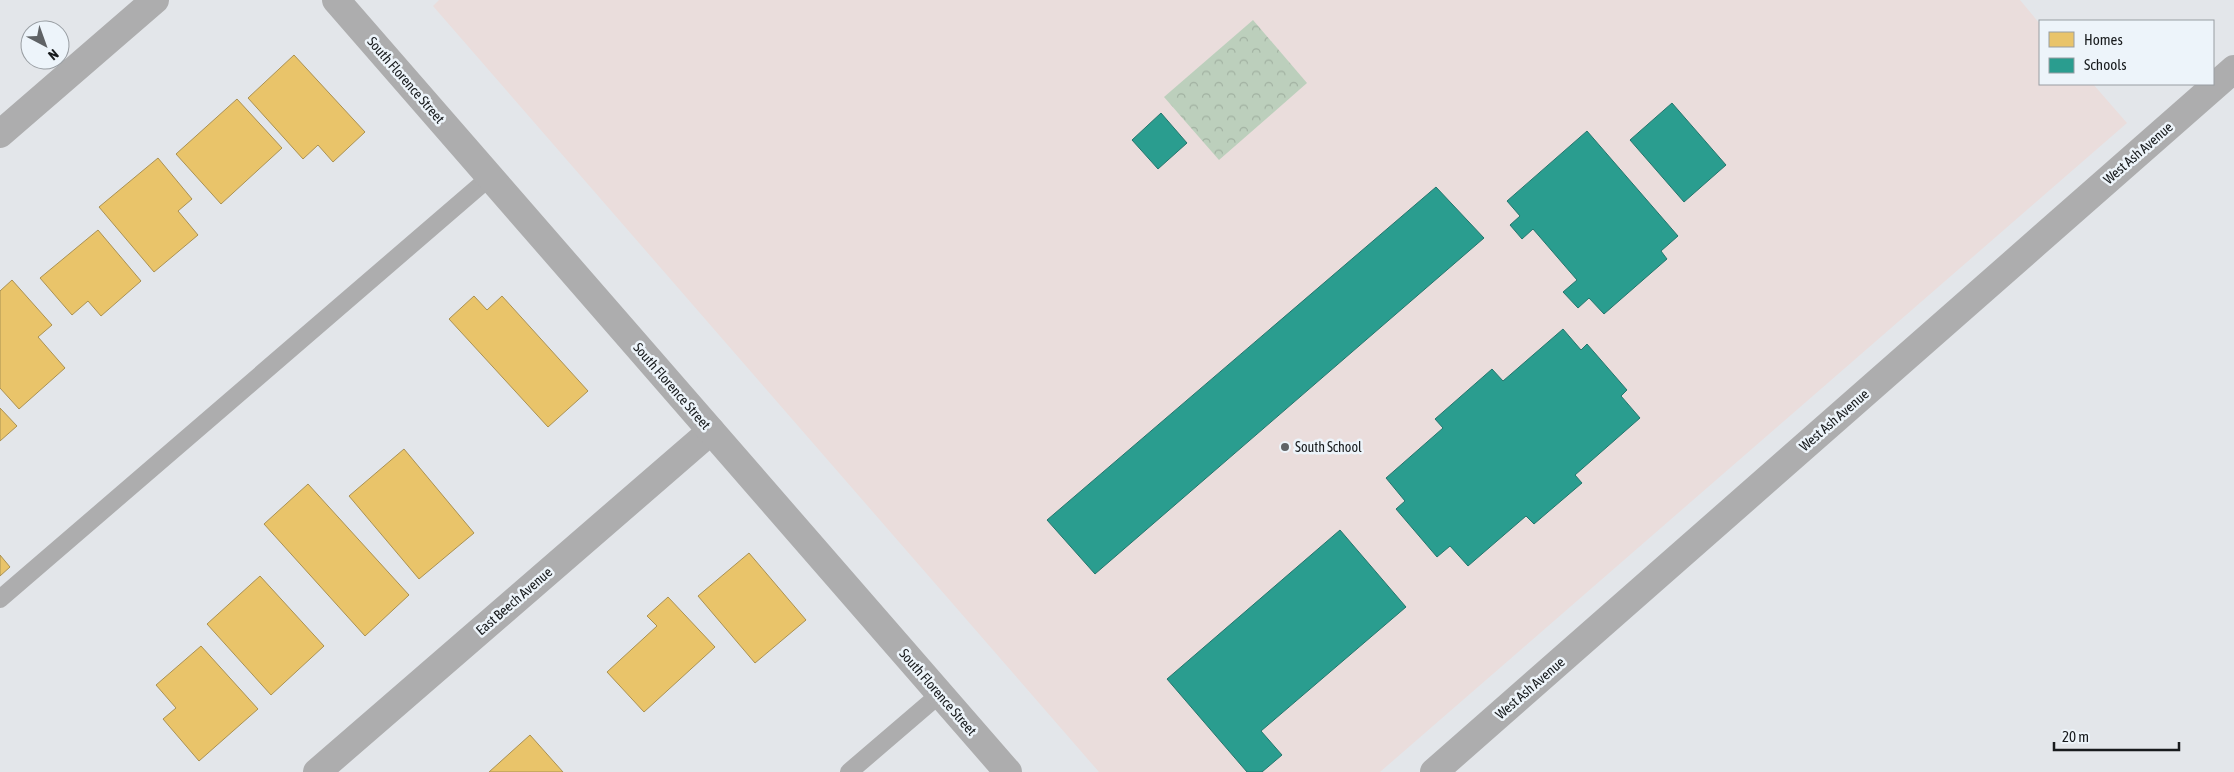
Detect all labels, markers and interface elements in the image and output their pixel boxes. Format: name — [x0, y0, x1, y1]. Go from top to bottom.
north arrow — [20, 20, 70, 70]
legend — [2039, 20, 2214, 85]
text: Homes — [2084, 31, 2123, 48]
street label: South Florence Street — [364, 34, 448, 126]
text: N — [45, 46, 62, 64]
text: Schools — [2084, 56, 2127, 73]
street label: West Ash Avenue — [2100, 119, 2176, 187]
street label: South Florence Street — [630, 340, 714, 432]
street label: West Ash Avenue — [1796, 386, 1872, 454]
place label: South School — [1295, 439, 1362, 455]
marker: South School — [1279, 441, 1291, 453]
street label: East Beech Avenue — [473, 564, 555, 638]
street label: South Florence Street — [896, 646, 980, 738]
street label: West Ash Avenue — [1492, 654, 1568, 722]
scale bar — [2054, 720, 2179, 752]
text: 20 m — [2062, 728, 2089, 745]

